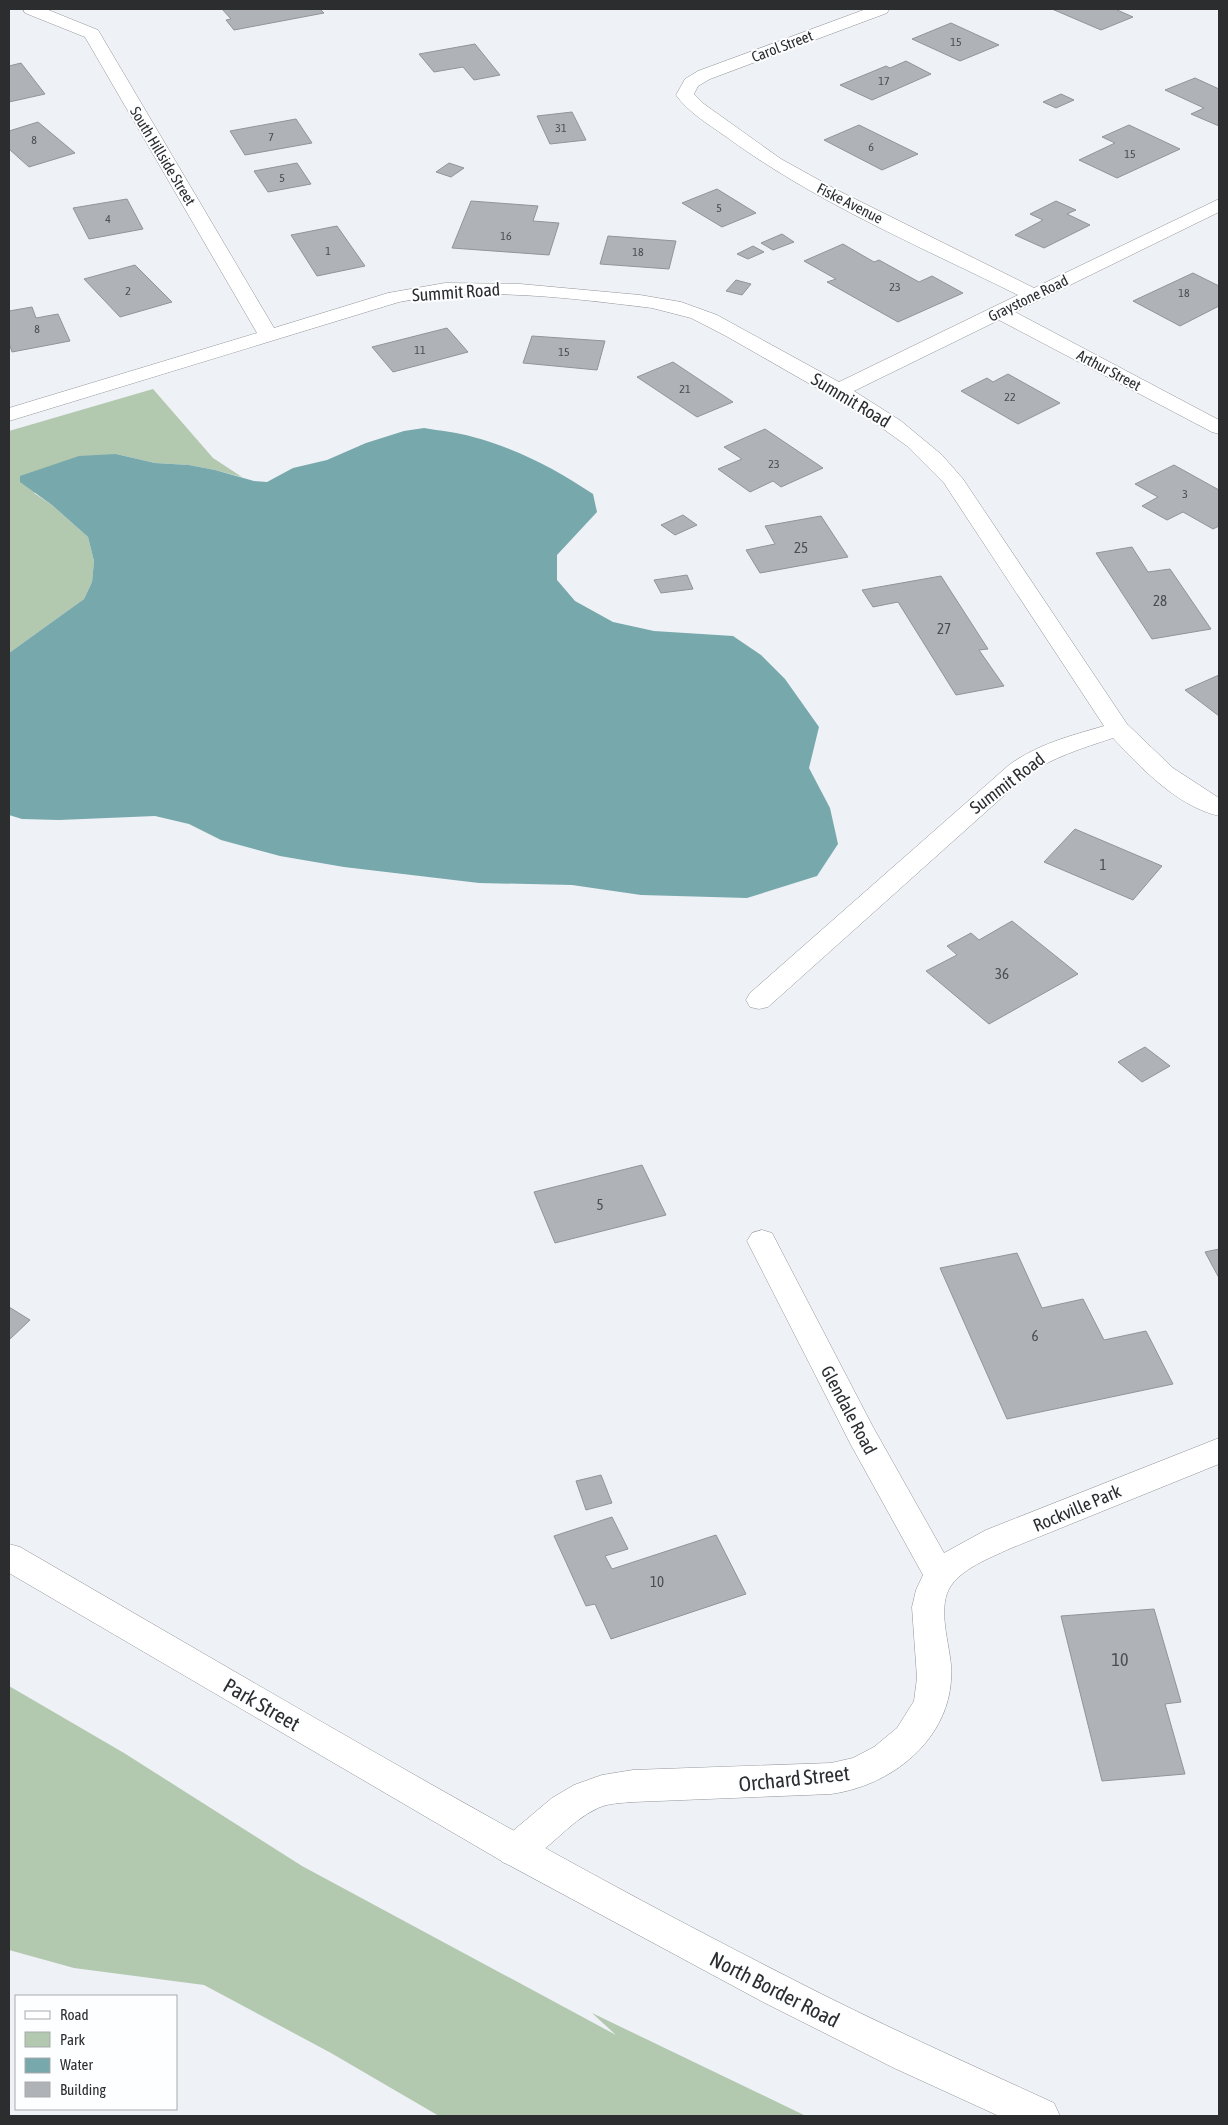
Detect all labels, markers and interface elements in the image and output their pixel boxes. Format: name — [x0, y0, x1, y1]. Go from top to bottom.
street label: Carol Street — [749, 27, 815, 65]
house number: 15 — [950, 35, 962, 49]
house number: 17 — [878, 74, 890, 88]
street label: South Hillside Street — [127, 104, 199, 208]
house number: 31 — [555, 121, 567, 135]
house number: 7 — [268, 130, 274, 144]
house number: 8 — [31, 133, 37, 147]
house number: 6 — [868, 140, 874, 154]
house number: 15 — [1124, 147, 1136, 161]
house number: 5 — [279, 171, 285, 185]
street label: Fiske Avenue — [814, 179, 886, 227]
house number: 5 — [716, 201, 722, 215]
house number: 4 — [105, 212, 111, 226]
house number: 16 — [500, 229, 512, 243]
house number: 1 — [325, 244, 331, 258]
house number: 18 — [632, 245, 644, 259]
street label: Graystone Road — [985, 271, 1071, 325]
street label: Summit Road — [411, 278, 501, 306]
house number: 23 — [889, 280, 901, 294]
house number: 2 — [125, 284, 131, 298]
house number: 18 — [1178, 286, 1190, 300]
house number: 8 — [34, 322, 40, 336]
house number: 11 — [414, 343, 426, 357]
house number: 15 — [558, 345, 570, 359]
street label: Arthur Street — [1074, 346, 1144, 394]
street label: Summit Road — [808, 368, 894, 432]
house number: 21 — [679, 382, 691, 396]
house number: 22 — [1004, 390, 1016, 404]
house number: 23 — [768, 457, 780, 471]
house number: 3 — [1182, 487, 1188, 501]
house number: 25 — [794, 539, 808, 556]
house number: 28 — [1153, 592, 1167, 609]
house number: 27 — [937, 620, 951, 637]
street label: Summit Road — [965, 748, 1049, 818]
house number: 1 — [1099, 856, 1107, 873]
house number: 36 — [995, 965, 1009, 982]
house number: 5 — [596, 1196, 604, 1213]
house number: 6 — [1031, 1327, 1039, 1344]
street label: Glendale Road — [817, 1362, 881, 1458]
street label: Rockville Park — [1030, 1480, 1124, 1536]
house number: 10 — [650, 1573, 664, 1590]
house number: 10 — [1112, 1649, 1128, 1670]
street label: Park Street — [220, 1673, 304, 1735]
street label: Orchard Street — [737, 1760, 851, 1796]
street label: North Border Road — [706, 1946, 844, 2032]
legend — [15, 1995, 178, 2110]
text: Road — [60, 2006, 89, 2023]
text: Park — [60, 2031, 85, 2048]
text: Water — [60, 2056, 93, 2073]
text: Building — [60, 2081, 106, 2098]

